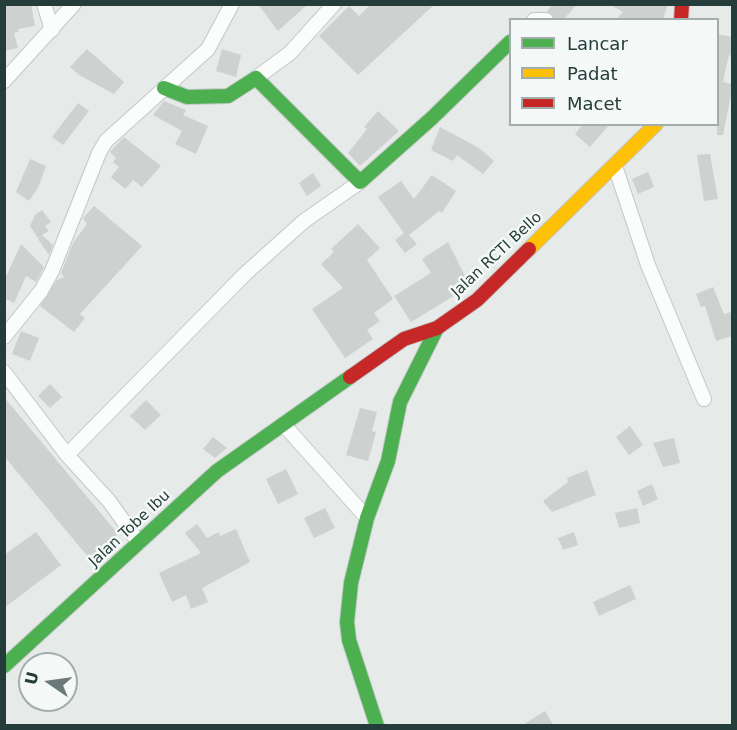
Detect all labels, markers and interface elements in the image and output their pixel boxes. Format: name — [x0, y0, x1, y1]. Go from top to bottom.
legend — [509, 18, 719, 126]
text: Lancar — [567, 33, 628, 54]
text: Padat — [567, 63, 618, 84]
text: Macet — [567, 93, 622, 114]
street label: Jalan RCTI Bello — [448, 209, 546, 301]
street label: Jalan Tobe Ibu — [86, 487, 174, 571]
north arrow — [18, 652, 78, 712]
text: U — [21, 670, 43, 687]

